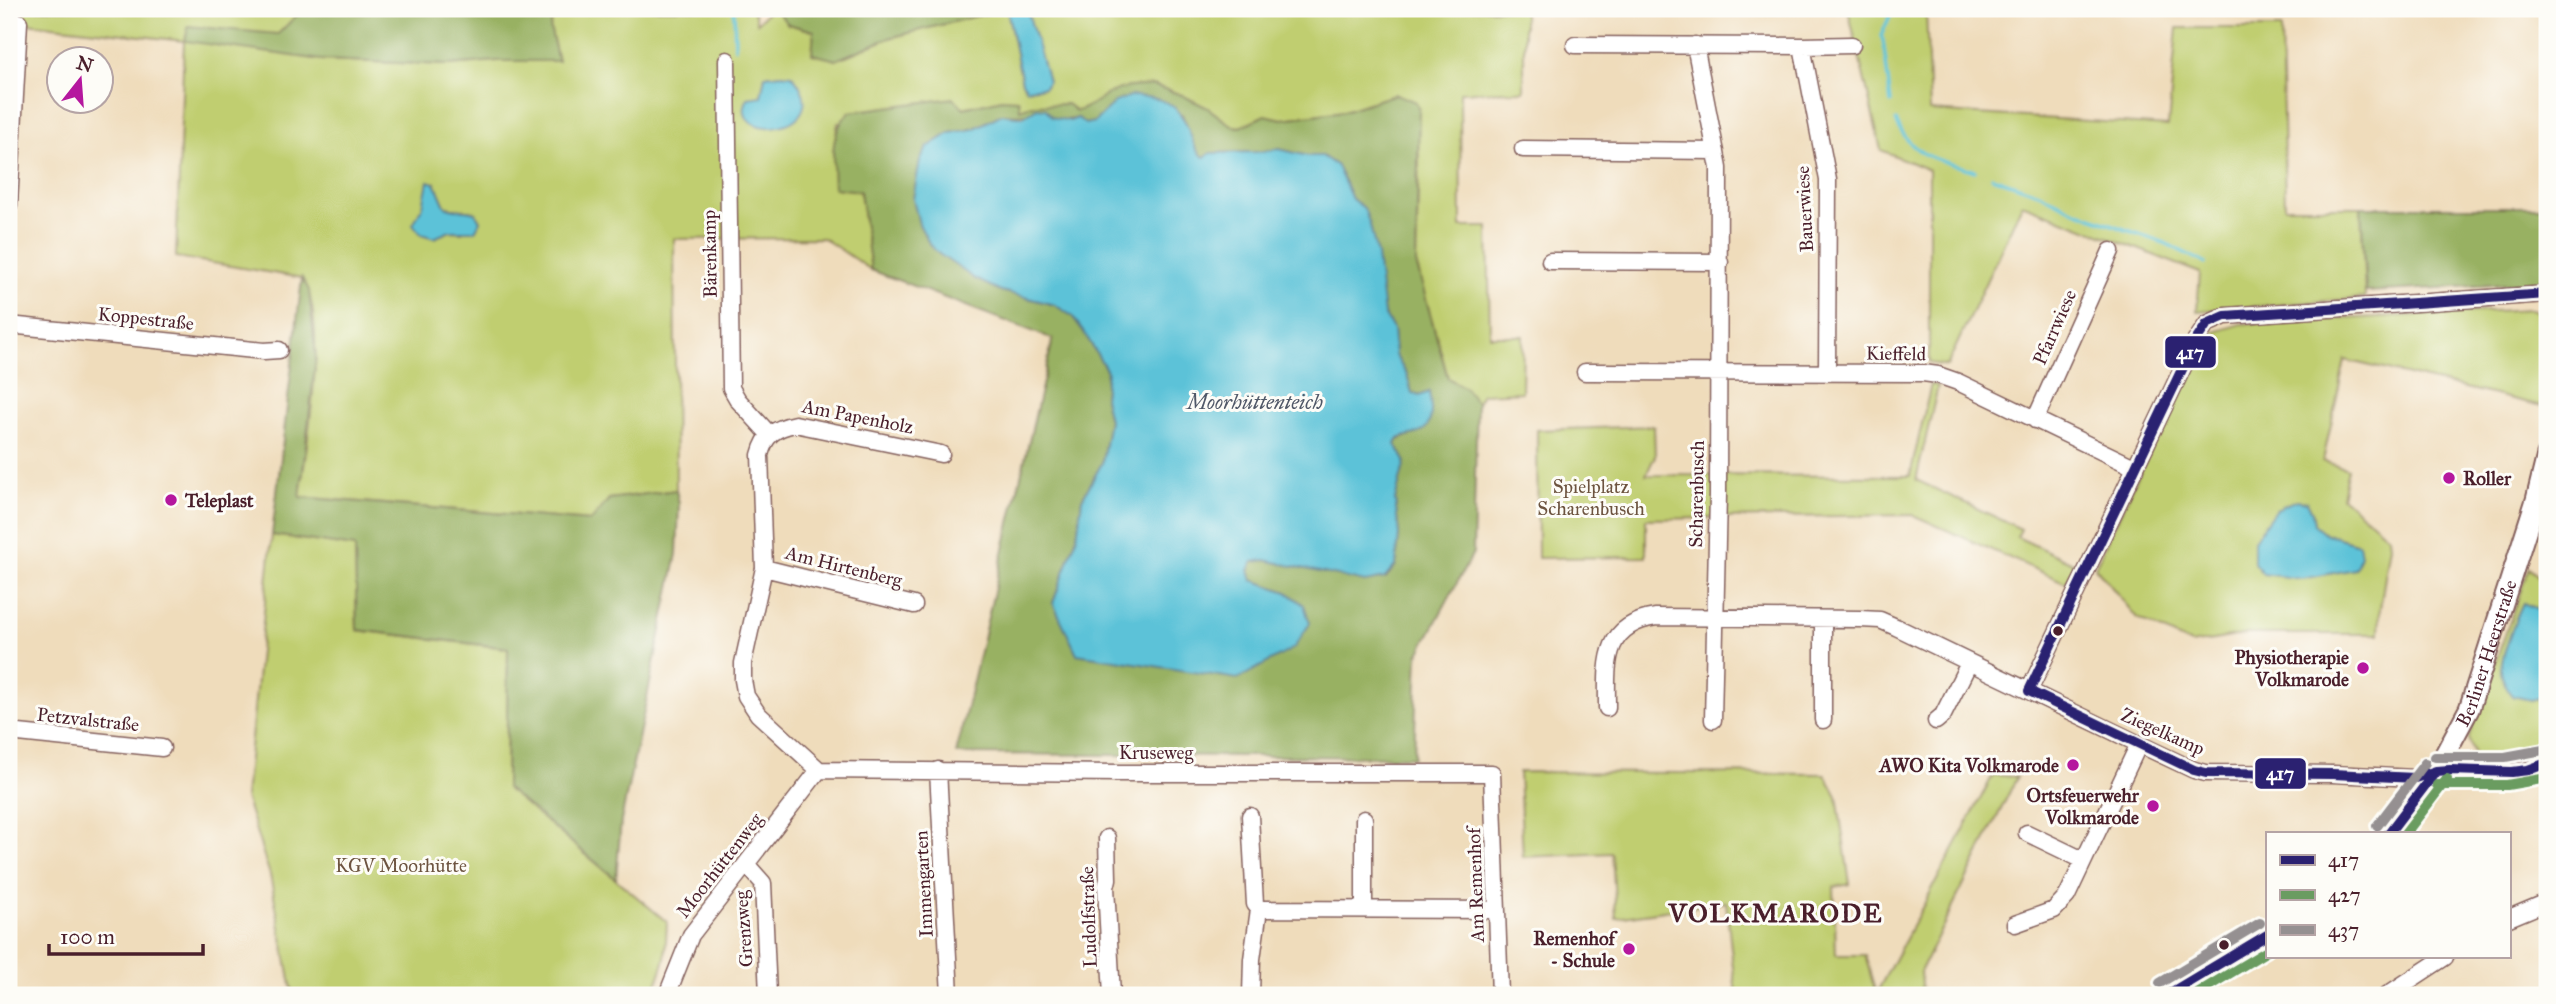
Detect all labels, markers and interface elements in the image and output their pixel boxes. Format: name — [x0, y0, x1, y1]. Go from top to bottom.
north arrow — [46, 46, 116, 116]
text: N — [74, 51, 96, 78]
street label: Bauerwiese — [1791, 165, 1818, 253]
street label: Bärenkamp — [697, 210, 722, 298]
street label: Pfarrwiese — [2028, 286, 2081, 368]
street label: Koppestraße — [97, 302, 195, 335]
line badge: 417 — [2164, 335, 2217, 369]
street label: Kieffeld — [1866, 341, 1927, 366]
text: 417 — [2176, 341, 2204, 365]
water label: Moorhüttenteich — [1185, 389, 1323, 415]
street label: Am Papenholz — [799, 394, 916, 439]
street label: Scharenbusch — [1684, 440, 1709, 548]
place label: Roller — [2463, 467, 2512, 490]
marker: Roller — [2441, 470, 2457, 486]
park label: Spielplatz Scharenbusch — [1537, 475, 1645, 520]
place label: Teleplast — [184, 489, 254, 513]
marker: Teleplast — [163, 492, 179, 508]
street label: Am Hirtenberg — [782, 541, 905, 593]
street label: Berliner Heerstraße — [2451, 577, 2522, 731]
unlabelled marker — [2051, 624, 2065, 638]
place label: Physiotherapie Volkmarode — [2234, 646, 2349, 691]
marker: Physiotherapie Volkmarode — [2355, 660, 2371, 676]
street label: Petzvalstraße — [36, 703, 140, 736]
street label: Ziegelkamp — [2117, 703, 2208, 761]
street label: Kruseweg — [1119, 741, 1193, 765]
place label: AWO Kita Volkmarode — [1878, 754, 2059, 777]
marker: AWO Kita Volkmarode — [2065, 757, 2081, 773]
line badge: 417 — [2254, 757, 2307, 790]
text: 417 — [2266, 762, 2294, 786]
place label: Ortsfeuerwehr Volkmarode — [2026, 784, 2140, 829]
marker: Ortsfeuerwehr Volkmarode — [2145, 798, 2161, 814]
street label: Moorhüttenweg — [671, 808, 768, 923]
street label: Am Remenhof — [1462, 825, 1489, 944]
street label: Immengarten — [909, 830, 939, 938]
legend — [2266, 832, 2510, 958]
text: 417 — [2328, 847, 2359, 873]
park label: KGV Moorhütte — [335, 854, 467, 877]
street label: Ludolfstraße — [1075, 866, 1102, 968]
text: 427 — [2328, 882, 2361, 908]
street label: Grenzweg — [729, 890, 759, 968]
district label: VOLKMARODE — [1667, 897, 1884, 929]
scale bar — [49, 913, 203, 957]
text: 437 — [2328, 917, 2359, 943]
text: 100 m — [60, 924, 115, 950]
place label: Remenhof - Schule — [1533, 927, 1619, 972]
unlabelled marker — [2217, 938, 2231, 952]
marker: Remenhof - Schule — [1621, 941, 1637, 957]

